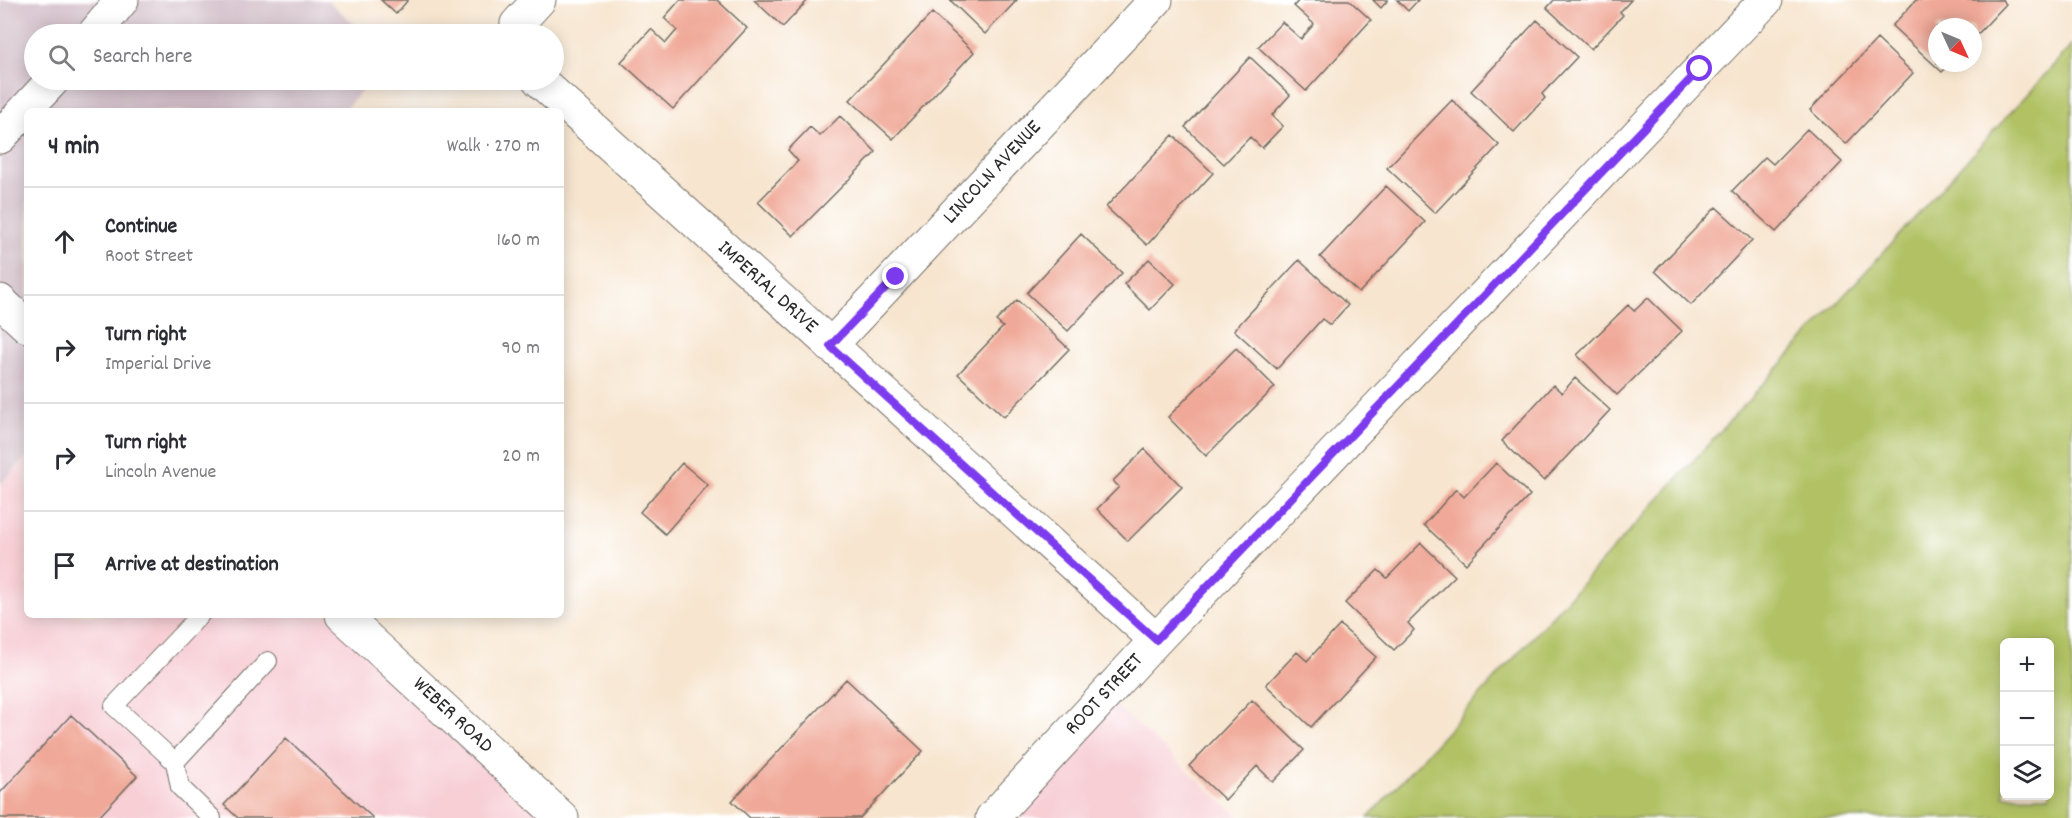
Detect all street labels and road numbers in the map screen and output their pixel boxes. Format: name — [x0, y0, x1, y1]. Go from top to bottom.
street label: LINCOLN AVENUE — [937, 114, 1050, 232]
street label: IMPERIAL DRIVE — [710, 234, 824, 342]
street label: ROOT STREET — [1059, 647, 1151, 743]
street label: WEBER ROAD — [405, 671, 499, 761]

